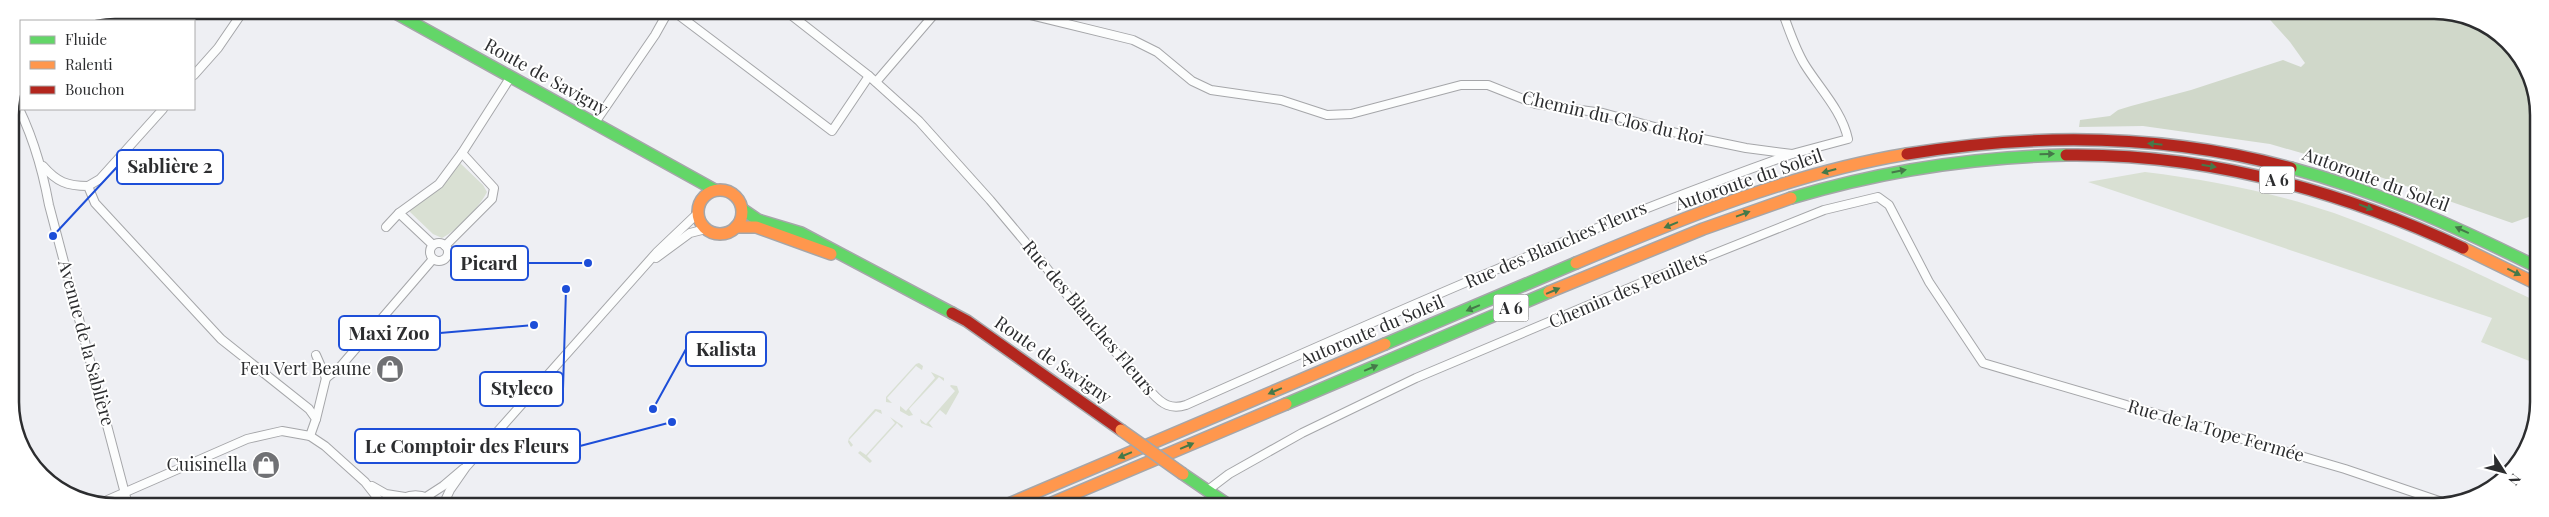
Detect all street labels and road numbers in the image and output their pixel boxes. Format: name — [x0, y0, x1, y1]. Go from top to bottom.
street label: Route de Savigny — [480, 32, 613, 120]
street label: Chemin du Clos du Roi — [1520, 84, 1706, 150]
street label: Autoroute du Soleil — [2299, 141, 2453, 217]
street label: Autoroute du Soleil — [1671, 143, 1826, 216]
road number: A 6 — [2260, 166, 2294, 194]
street label: Rue des Blanches Fleurs — [1461, 195, 1650, 293]
street label: Rue des Blanches Fleurs — [1018, 235, 1162, 400]
street label: Chemin des Peuillets — [1545, 245, 1710, 333]
street label: Avenue de la Sablière — [53, 256, 121, 428]
street label: Autoroute du Soleil — [1295, 289, 1448, 372]
road number: A 6 — [1494, 294, 1528, 322]
street label: Route de Savigny — [990, 310, 1117, 409]
street label: Rue de la Tope Fermée — [2125, 393, 2307, 467]

